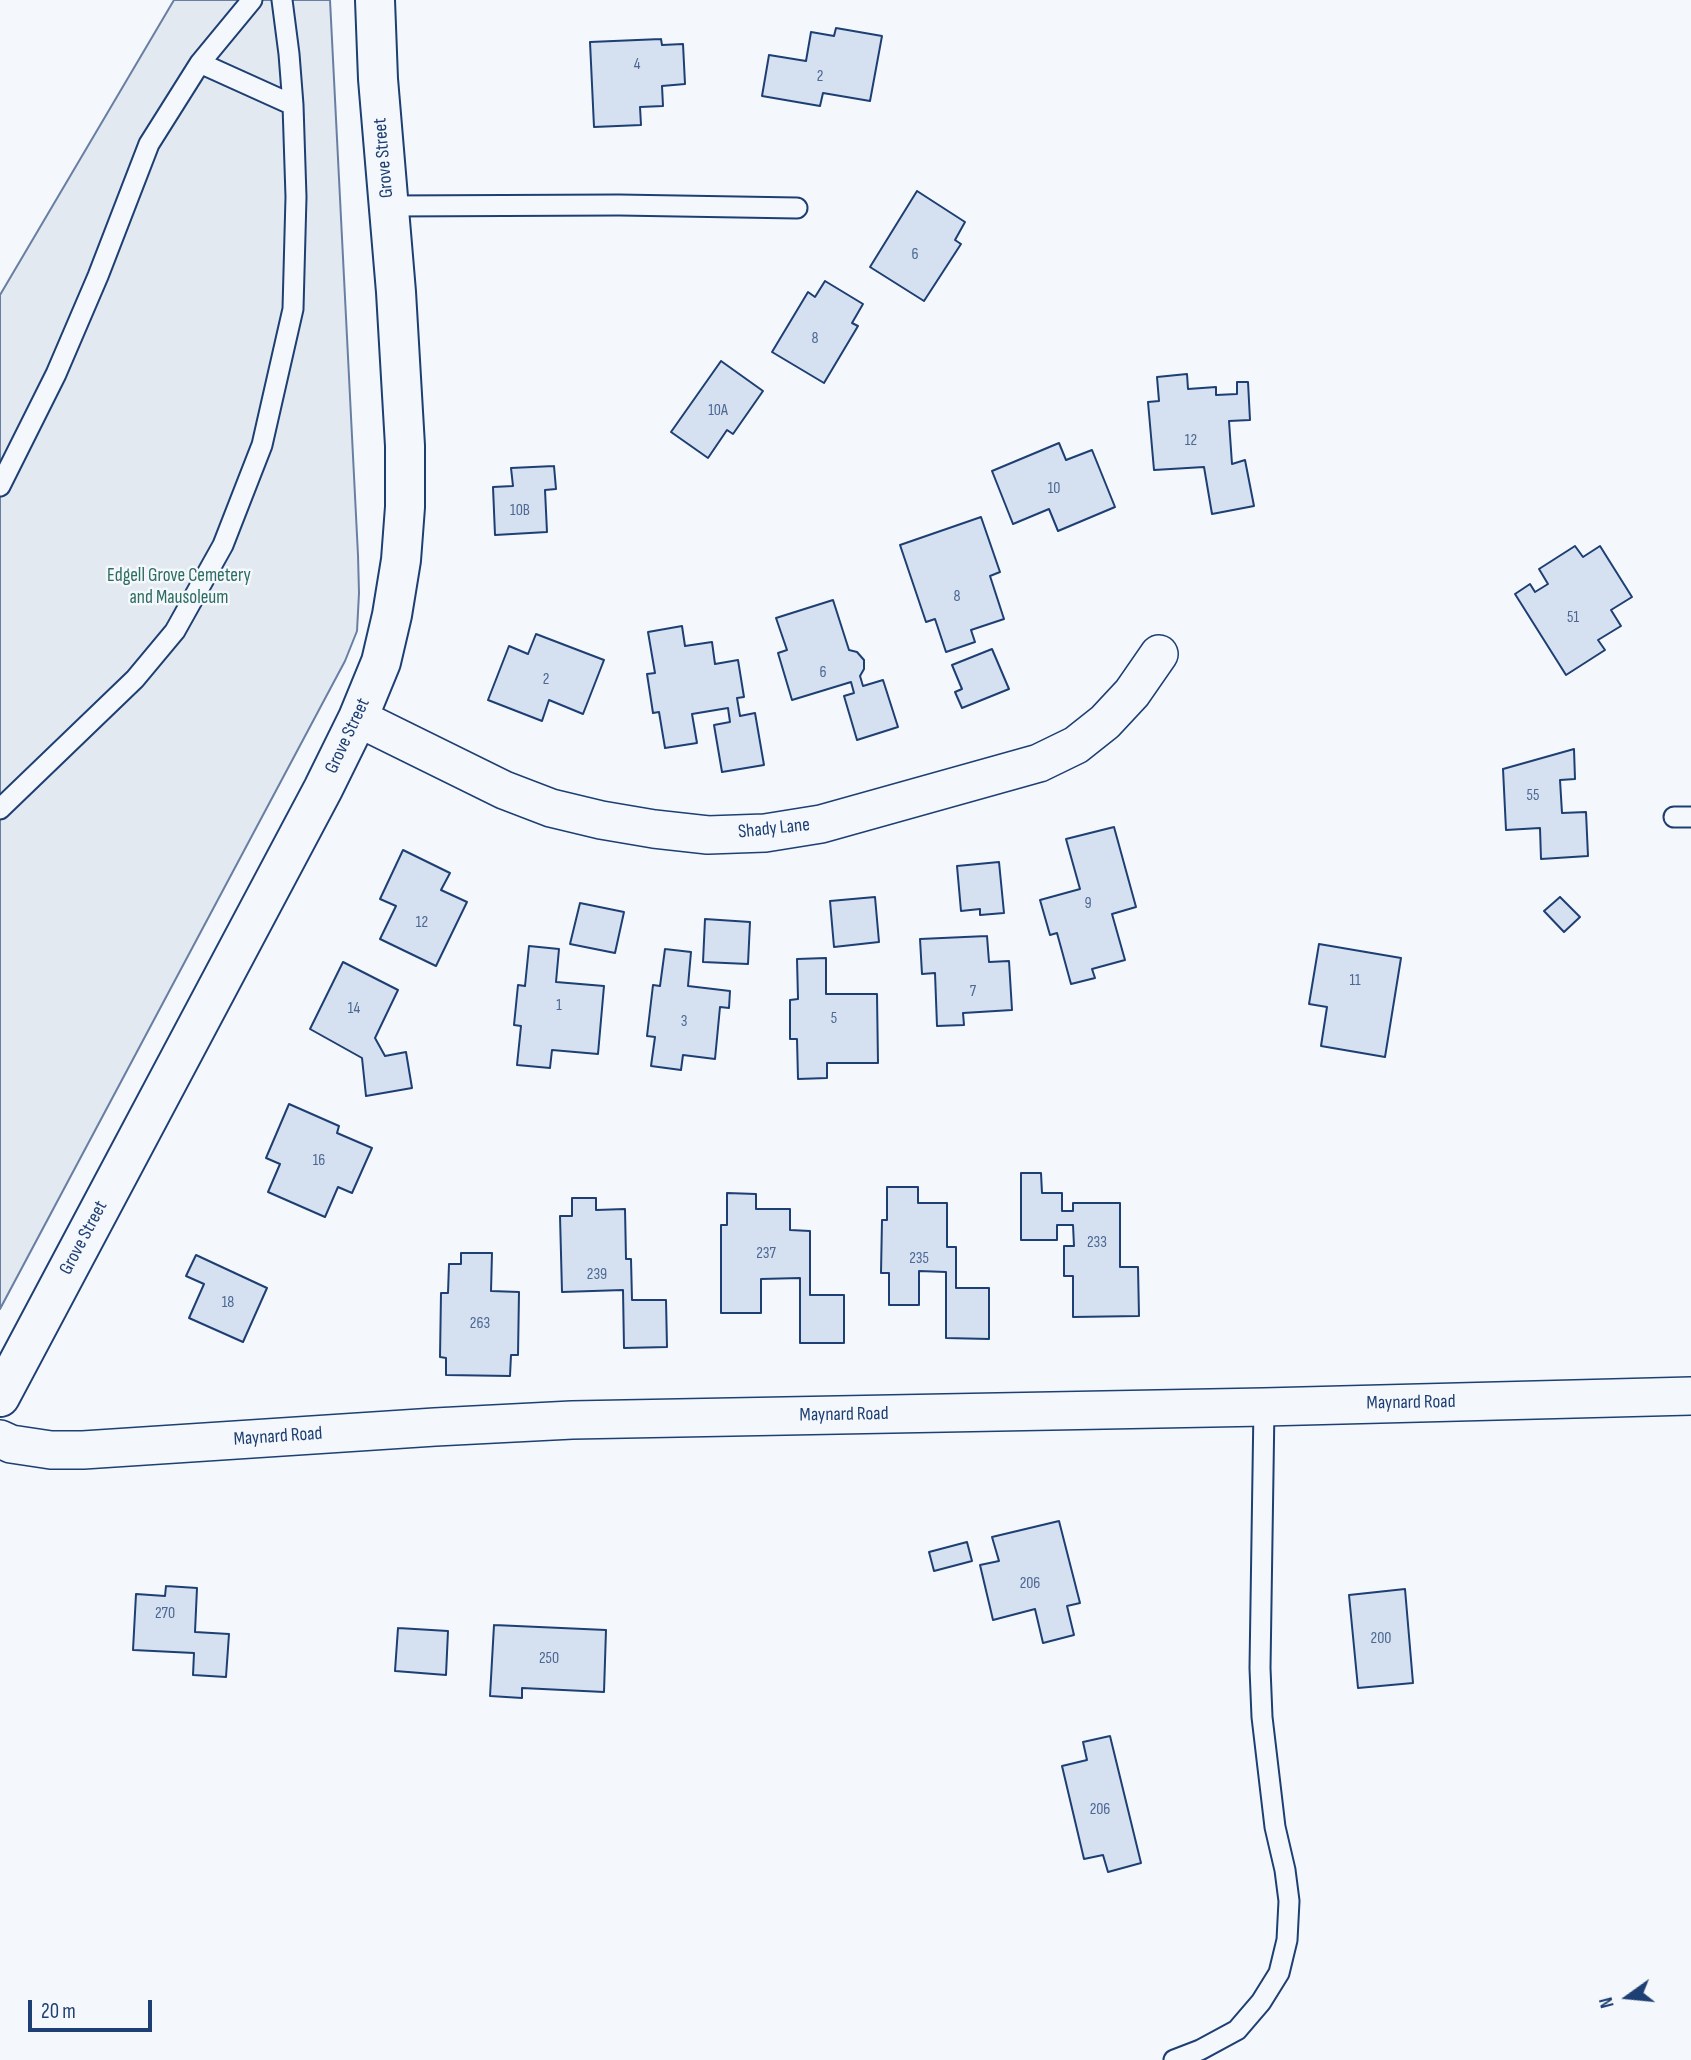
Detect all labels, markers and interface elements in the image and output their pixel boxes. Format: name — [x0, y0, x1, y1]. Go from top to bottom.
house number: 4 — [634, 55, 640, 75]
house number: 2 — [817, 67, 823, 87]
street label: Grove Street — [369, 117, 399, 199]
house number: 6 — [911, 245, 919, 265]
house number: 8 — [811, 329, 819, 349]
house number: 10A — [708, 401, 728, 421]
house number: 12 — [1185, 431, 1197, 451]
house number: 10 — [1048, 479, 1060, 499]
house number: 10B — [510, 501, 530, 521]
park label: Edgell Grove Cemetery and Mausoleum — [107, 565, 251, 609]
house number: 8 — [953, 587, 961, 607]
house number: 51 — [1567, 608, 1579, 628]
house number: 6 — [819, 663, 827, 683]
house number: 2 — [543, 670, 549, 690]
street label: Grove Street — [321, 695, 375, 777]
house number: 55 — [1527, 786, 1539, 806]
street label: Shady Lane — [737, 814, 811, 844]
house number: 9 — [1084, 894, 1092, 914]
house number: 12 — [416, 913, 428, 933]
house number: 11 — [1349, 971, 1361, 991]
house number: 7 — [970, 982, 976, 1002]
house number: 1 — [556, 996, 562, 1016]
house number: 14 — [348, 999, 360, 1019]
house number: 5 — [831, 1009, 837, 1029]
house number: 3 — [681, 1012, 687, 1032]
house number: 16 — [313, 1151, 325, 1171]
street label: Grove Street — [55, 1197, 113, 1279]
house number: 233 — [1087, 1233, 1107, 1253]
house number: 237 — [756, 1244, 776, 1264]
house number: 235 — [909, 1249, 929, 1269]
house number: 239 — [587, 1265, 607, 1285]
house number: 18 — [222, 1293, 234, 1313]
house number: 263 — [470, 1314, 490, 1334]
street label: Maynard Road — [1366, 1391, 1456, 1415]
street label: Maynard Road — [799, 1403, 889, 1427]
street label: Maynard Road — [233, 1423, 323, 1451]
house number: 206 — [1020, 1574, 1040, 1594]
house number: 270 — [155, 1604, 175, 1624]
house number: 200 — [1371, 1629, 1391, 1649]
house number: 250 — [539, 1649, 559, 1669]
house number: 206 — [1090, 1800, 1110, 1820]
north arrow — [1593, 1962, 1663, 2032]
scale bar — [32, 1986, 156, 2030]
text: N — [1595, 1995, 1620, 2010]
text: 20 m — [41, 1999, 76, 2024]

